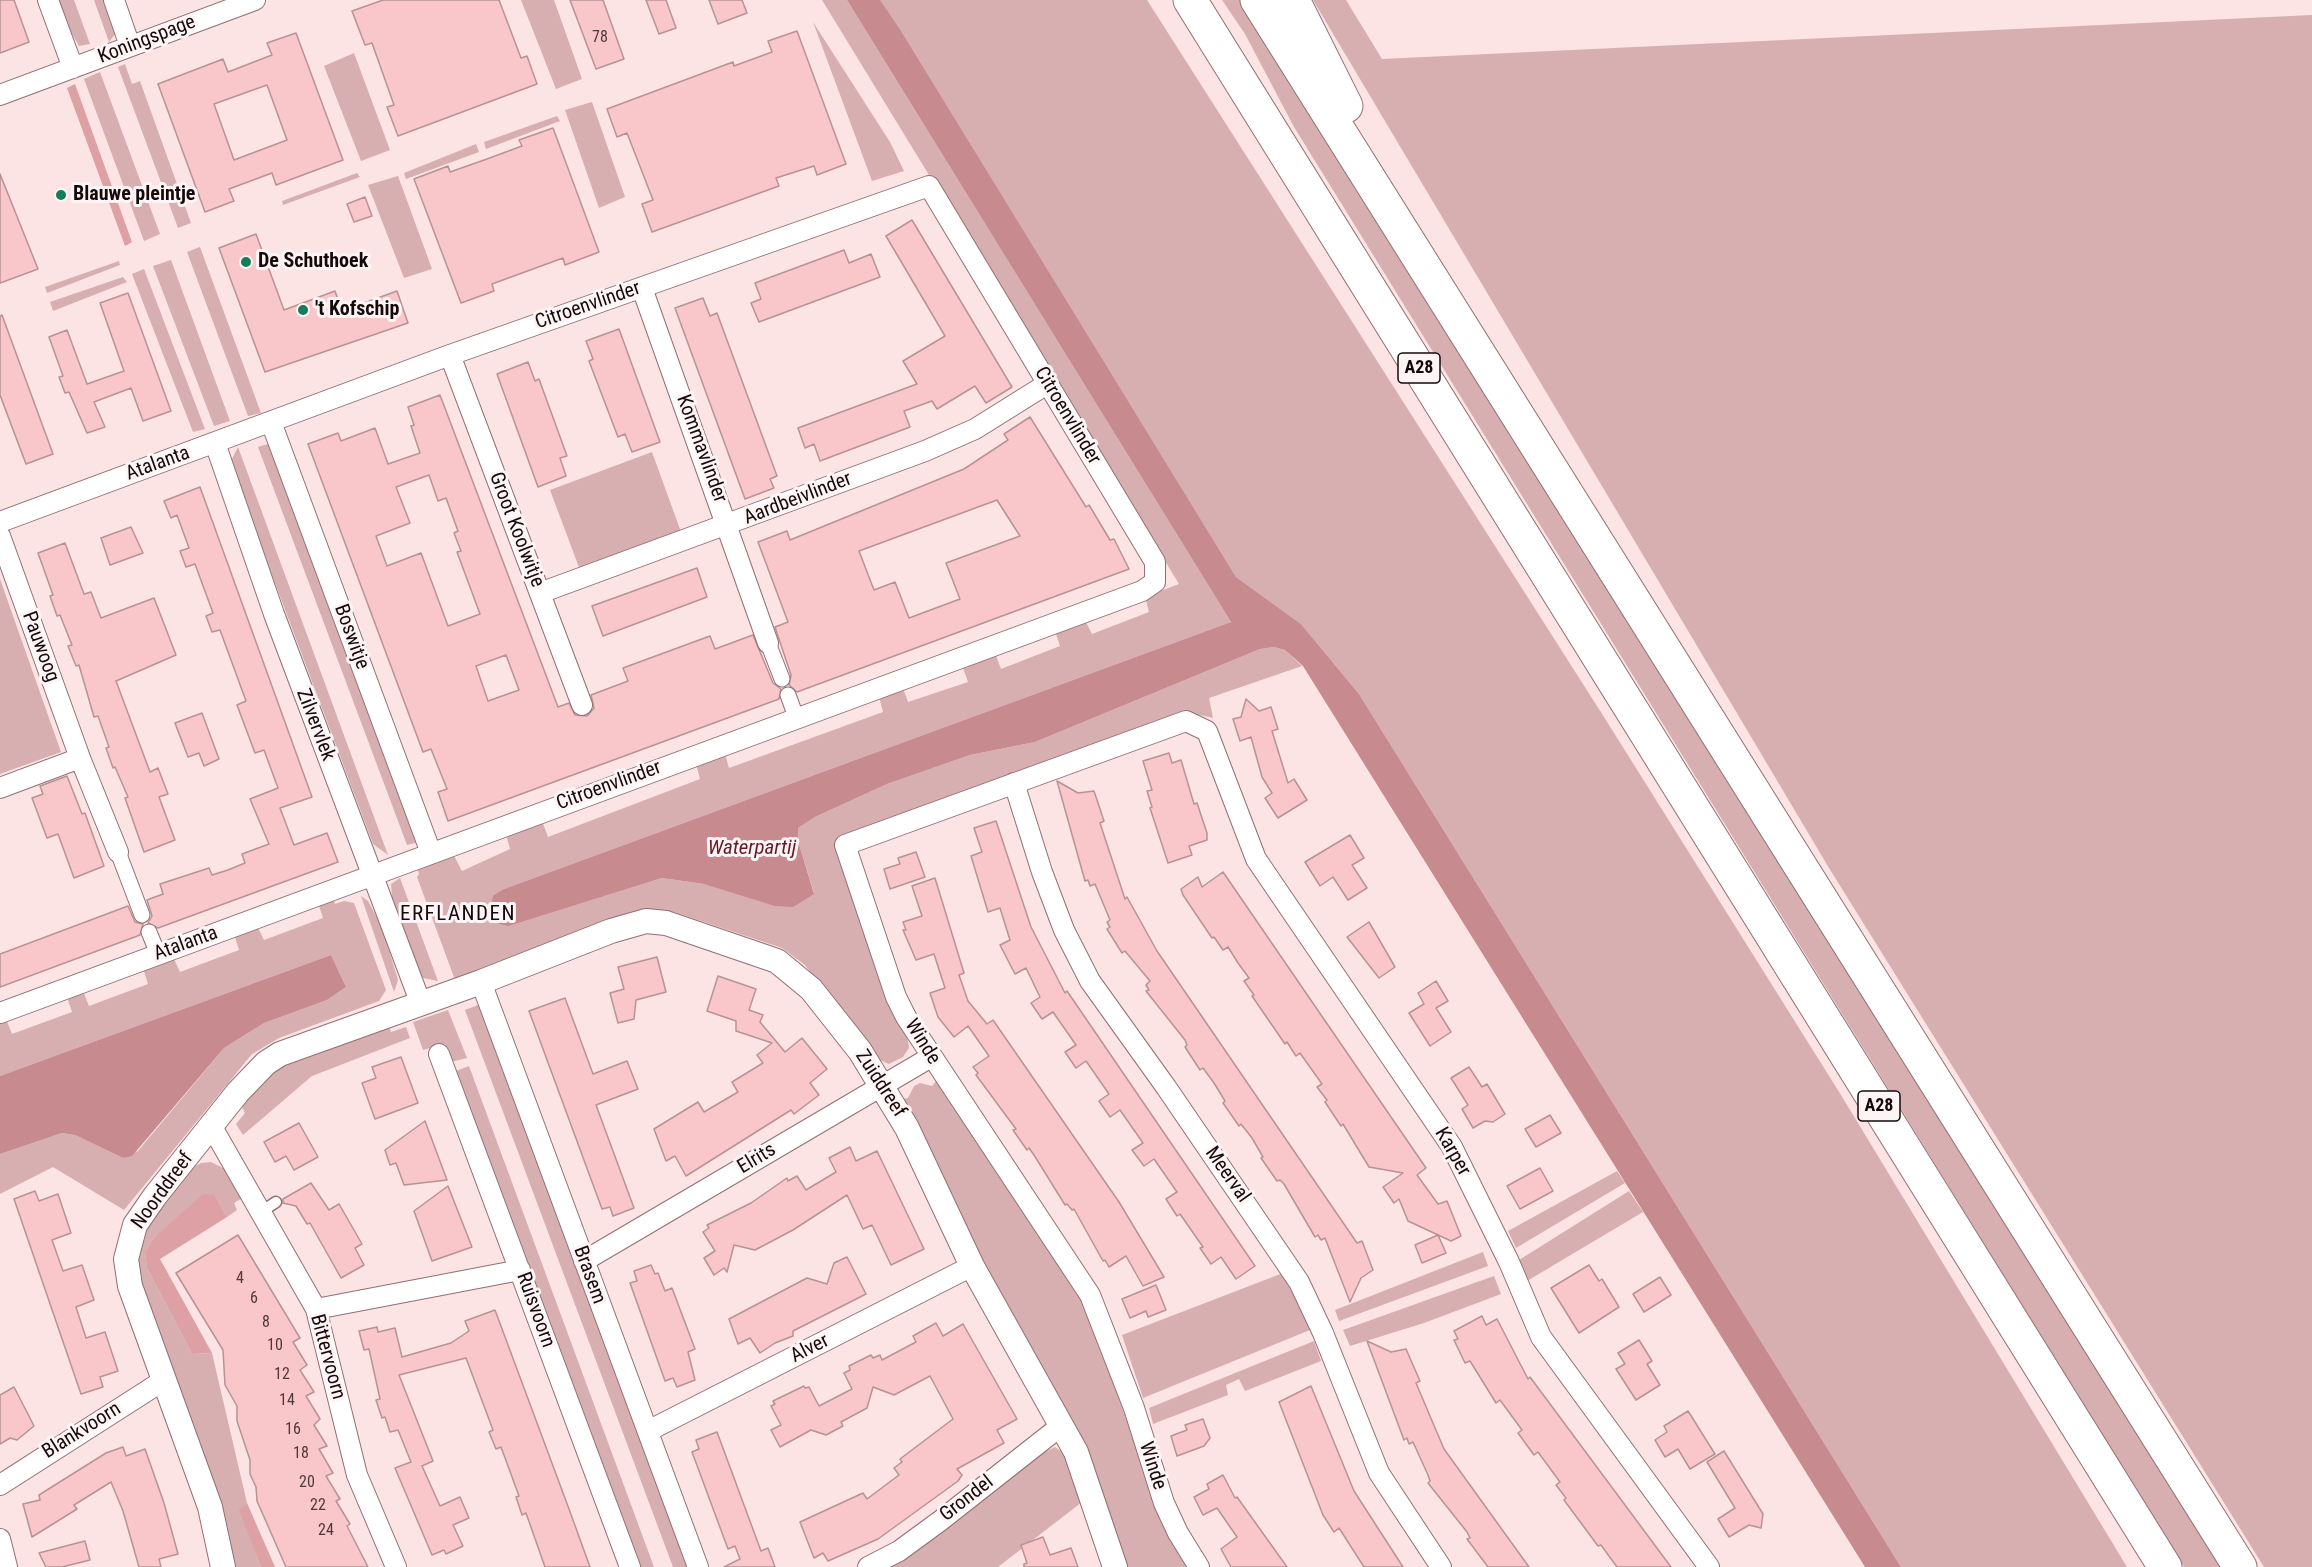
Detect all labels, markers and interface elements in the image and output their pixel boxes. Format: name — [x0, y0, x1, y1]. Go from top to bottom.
street label: Koningspage — [95, 10, 199, 70]
house number: 78 — [592, 28, 608, 48]
place label: Blauwe pleintje — [73, 183, 195, 207]
marker: Blauwe pleintje — [54, 188, 68, 202]
place label: De Schuthoek — [258, 250, 368, 274]
marker: De Schuthoek — [239, 255, 253, 269]
street label: Citroenvlinder — [532, 277, 644, 335]
place label: 't Kofschip — [315, 298, 399, 322]
marker: 't Kofschip — [296, 303, 310, 317]
road number: A28 — [1398, 353, 1440, 383]
street label: Citroenvlinder — [1028, 363, 1106, 469]
street label: Kommavlinder — [670, 392, 732, 506]
street label: Atalanta — [123, 441, 193, 487]
street label: Aardbeivlinder — [741, 467, 855, 531]
street label: Groot Koolwitje — [483, 469, 549, 591]
street label: Boswitje — [328, 601, 374, 673]
street label: Pauwoog — [16, 609, 64, 685]
street label: Zilvervlek — [290, 686, 340, 764]
street label: Citroenvlinder — [553, 756, 665, 816]
water label: Waterpartij — [708, 836, 796, 862]
district label: ERFLANDEN — [400, 902, 516, 928]
street label: Atalanta — [151, 921, 221, 967]
street label: Winde — [899, 1015, 945, 1069]
street label: Zuiddreef — [849, 1046, 911, 1122]
road number: A28 — [1858, 1091, 1900, 1121]
street label: Karper — [1429, 1124, 1475, 1180]
street label: Elrits — [734, 1138, 780, 1180]
street label: Meerval — [1199, 1142, 1255, 1208]
street label: Noorddreef — [127, 1148, 199, 1234]
street label: Brasem — [568, 1243, 610, 1307]
house number: 4 — [236, 1269, 244, 1289]
street label: Ruisvoorn — [510, 1269, 560, 1351]
house number: 6 — [250, 1289, 258, 1309]
street label: Bittervoorn — [304, 1312, 350, 1402]
house number: 8 — [262, 1313, 270, 1333]
street label: Alver — [787, 1329, 833, 1369]
house number: 10 — [267, 1336, 283, 1356]
house number: 12 — [274, 1365, 290, 1385]
house number: 14 — [279, 1391, 295, 1411]
street label: Blankvoorn — [38, 1397, 126, 1465]
house number: 16 — [285, 1420, 301, 1440]
street label: Winde — [1133, 1439, 1171, 1493]
house number: 18 — [293, 1444, 309, 1464]
street label: Grondel — [935, 1471, 999, 1527]
house number: 20 — [299, 1473, 315, 1493]
house number: 22 — [310, 1496, 326, 1516]
house number: 24 — [318, 1521, 334, 1541]

